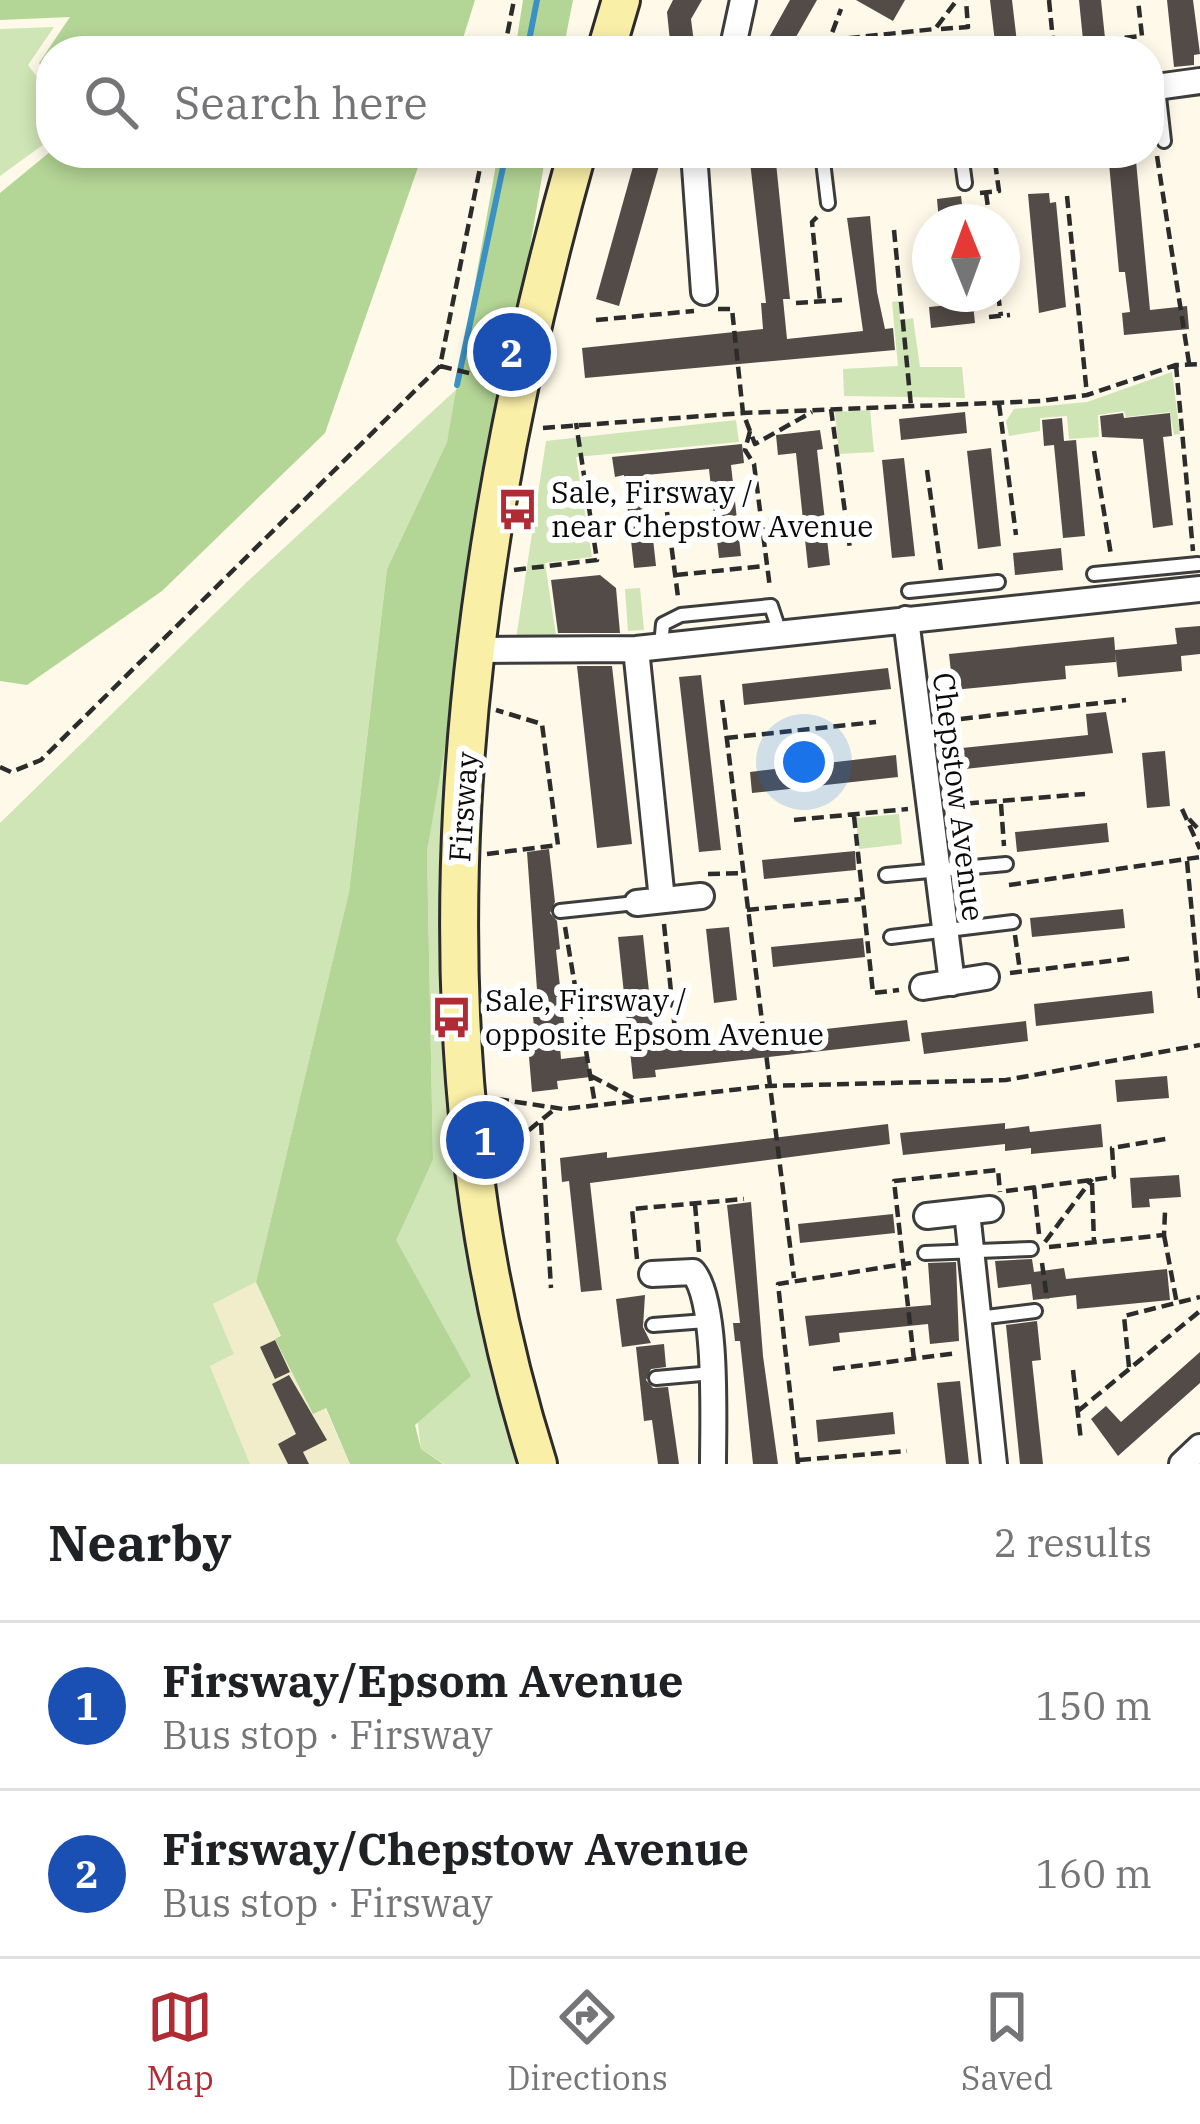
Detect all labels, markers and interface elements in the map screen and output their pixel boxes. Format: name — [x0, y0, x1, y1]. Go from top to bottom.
search box — [36, 36, 1164, 168]
icon: search — [78, 69, 144, 135]
text: Search here — [174, 73, 428, 131]
north arrow — [912, 204, 1020, 312]
pin: 2 — [473, 307, 551, 397]
place label: Sale, Firsway / near Chepstow Avenue — [551, 472, 873, 545]
bus stop icon: Sale, Firsway / near Chepstow Avenue — [494, 487, 540, 533]
street label: Chepstow Avenue — [925, 670, 994, 923]
your location — [774, 732, 834, 792]
street label: Firsway — [439, 750, 486, 863]
place label: Sale, Firsway / opposite Epsom Avenue — [485, 980, 824, 1053]
bus stop icon: Sale, Firsway / opposite Epsom Avenue — [428, 995, 474, 1041]
pin: 1 — [446, 1095, 524, 1185]
text: Nearby — [48, 1509, 232, 1575]
text: 2 results — [994, 1517, 1152, 1568]
text: Firsway/Epsom Avenue — [162, 1651, 684, 1709]
text: 1 — [75, 1680, 99, 1731]
text: 150 m — [1036, 1680, 1152, 1731]
text: Bus stop · Firsway — [162, 1709, 493, 1760]
text: Firsway/Chepstow Avenue — [162, 1819, 749, 1877]
text: 2 — [75, 1848, 99, 1899]
text: 160 m — [1036, 1848, 1152, 1899]
text: Bus stop · Firsway — [162, 1877, 493, 1928]
tab: Map — [147, 1984, 214, 2099]
tab: Directions — [507, 1984, 668, 2099]
tab: Saved — [961, 1984, 1053, 2099]

